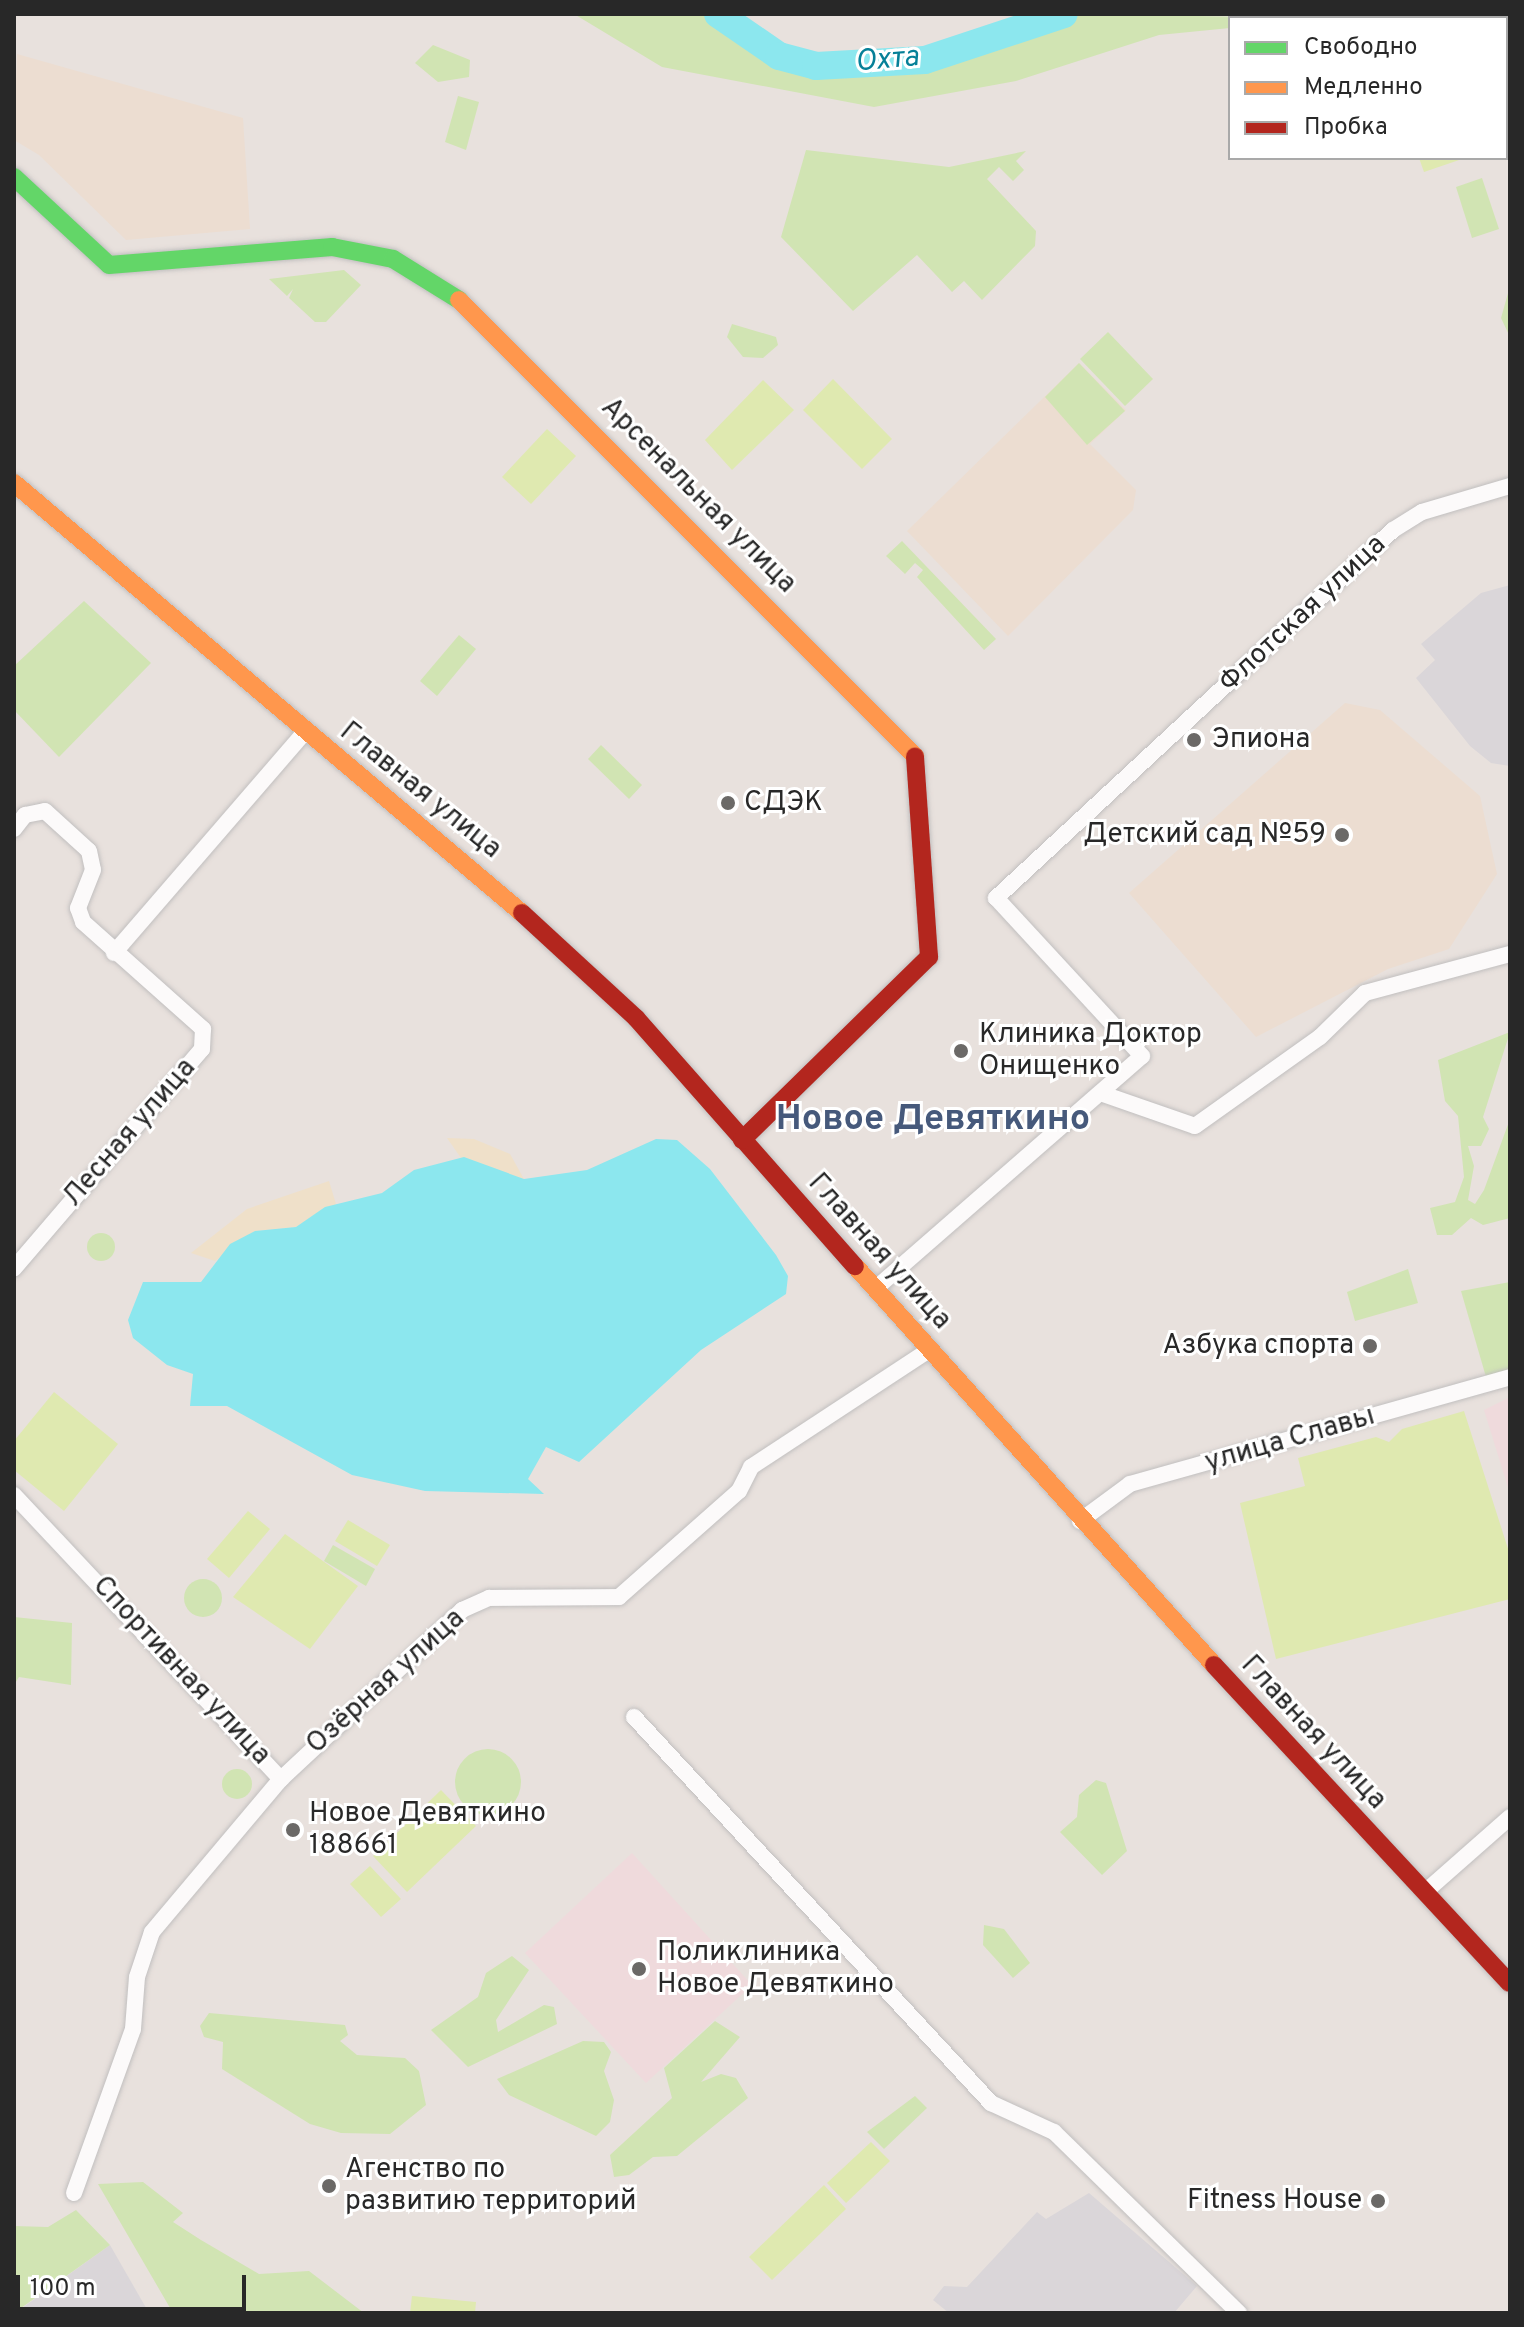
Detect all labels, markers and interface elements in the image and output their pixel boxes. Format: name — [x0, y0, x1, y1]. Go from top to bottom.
legend — [1228, 16, 1508, 160]
text: Свободно — [1304, 33, 1417, 63]
water label: Охта — [854, 40, 920, 82]
text: Медленно — [1304, 73, 1423, 103]
text: Пробка — [1304, 113, 1388, 143]
street label: Арсенальная улица — [593, 391, 803, 601]
street label: Флотская улица — [1213, 528, 1393, 700]
street label: Главная улица — [332, 716, 508, 866]
place label: Эпиона — [1212, 723, 1310, 757]
marker: Эпиона — [1183, 729, 1205, 751]
place label: СДЭК — [744, 786, 823, 820]
marker: СДЭК — [719, 794, 737, 812]
place label: Детский сад №59 — [1083, 818, 1326, 852]
marker: Детский сад №59 — [1333, 826, 1351, 844]
place label: Клиника Доктор Онищенко — [979, 1018, 1202, 1084]
marker: Клиника Доктор Онищенко — [950, 1040, 972, 1062]
street label: Лесная улица — [56, 1052, 204, 1214]
district label: Новое Девяткино — [776, 1099, 1090, 1143]
street label: Главная улица — [800, 1167, 958, 1337]
place label: Азбука спорта — [1162, 1329, 1354, 1363]
marker: Азбука спорта — [1361, 1337, 1379, 1355]
street label: улица Славы — [1201, 1400, 1379, 1480]
street label: Спортивная улица — [85, 1570, 277, 1772]
street label: Озёрная улица — [300, 1602, 472, 1762]
street label: Главная улица — [1233, 1649, 1393, 1817]
place label: Новое Девяткино 188661 — [309, 1797, 546, 1863]
marker: Новое Девяткино 188661 — [284, 1821, 302, 1839]
place label: Поликлиника Новое Девяткино — [657, 1936, 894, 2002]
marker: Поликлиника Новое Девяткино — [628, 1958, 650, 1980]
place label: Агенство по развитию территорий — [345, 2153, 636, 2219]
marker: Агенство по развитию территорий — [320, 2177, 338, 2195]
place label: Fitness House — [1187, 2184, 1362, 2218]
marker: Fitness House — [1369, 2192, 1387, 2210]
scale bar — [20, 2259, 250, 2309]
text: 100 m — [30, 2274, 96, 2304]

